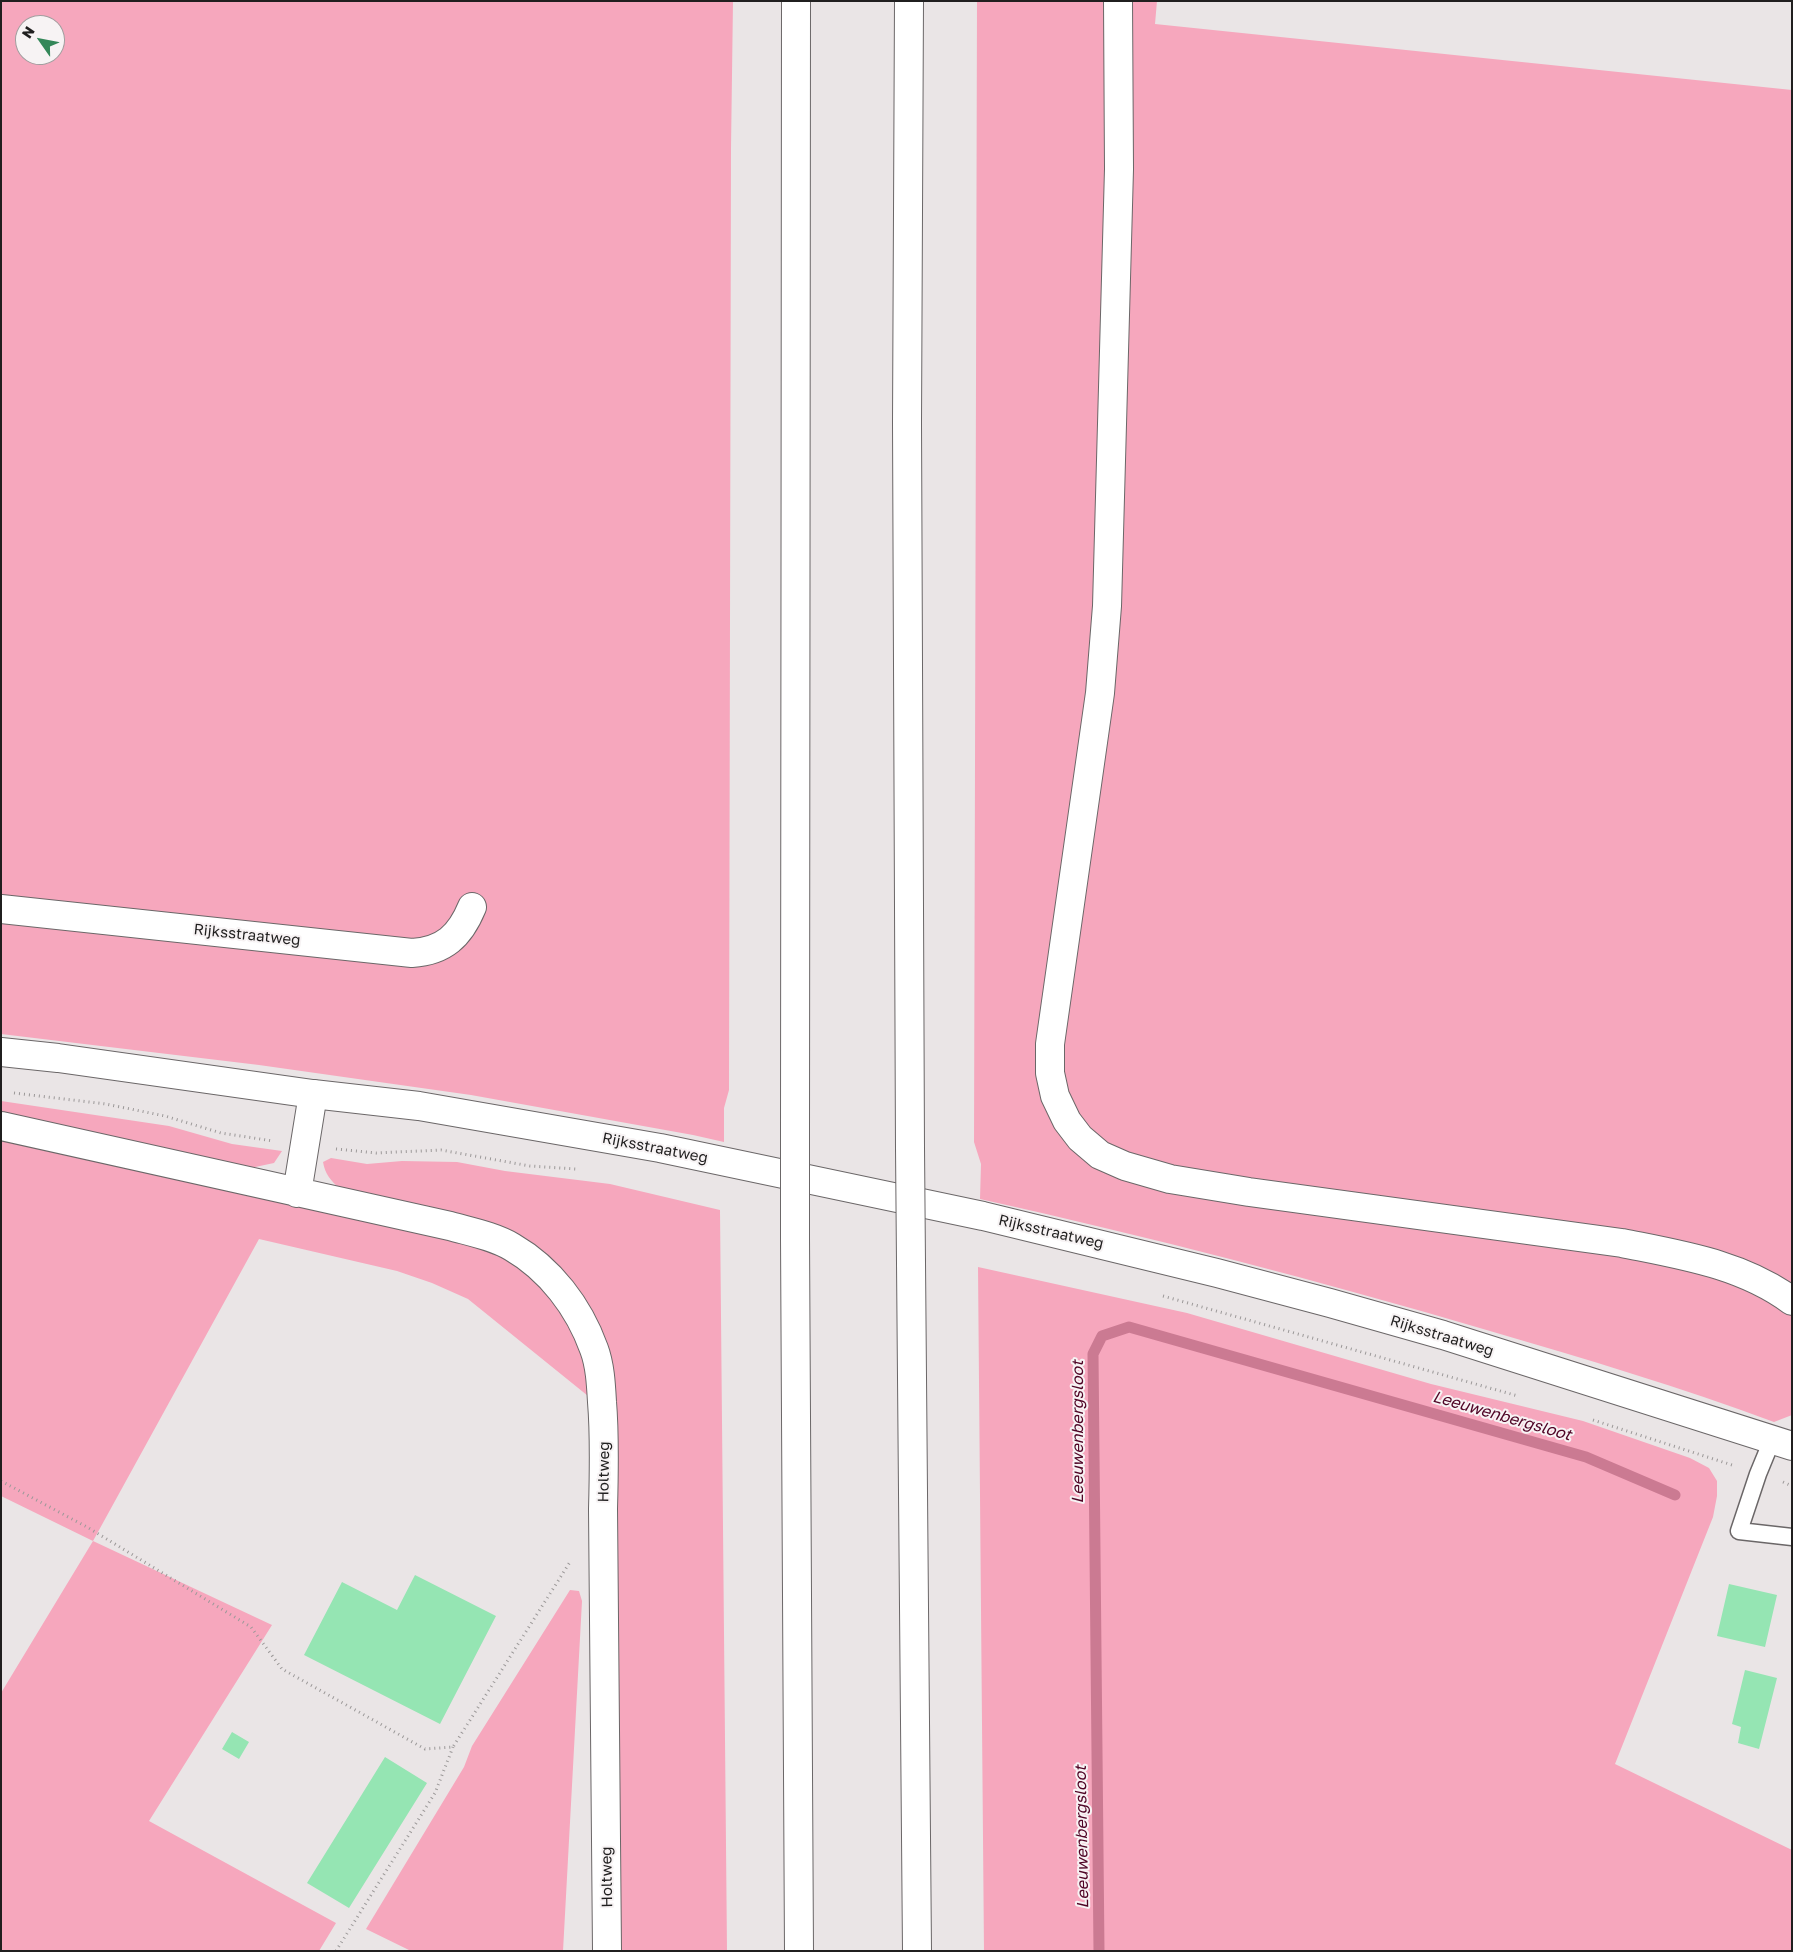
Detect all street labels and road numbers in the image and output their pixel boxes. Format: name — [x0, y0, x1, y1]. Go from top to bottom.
street label: Rijksstraatweg — [193, 920, 301, 950]
street label: Rijksstraatweg — [601, 1129, 709, 1167]
street label: Rijksstraatweg — [997, 1211, 1105, 1253]
street label: Rijksstraatweg — [1388, 1312, 1496, 1360]
street label: Holtweg — [594, 1441, 614, 1503]
street label: Holtweg — [597, 1846, 617, 1908]

